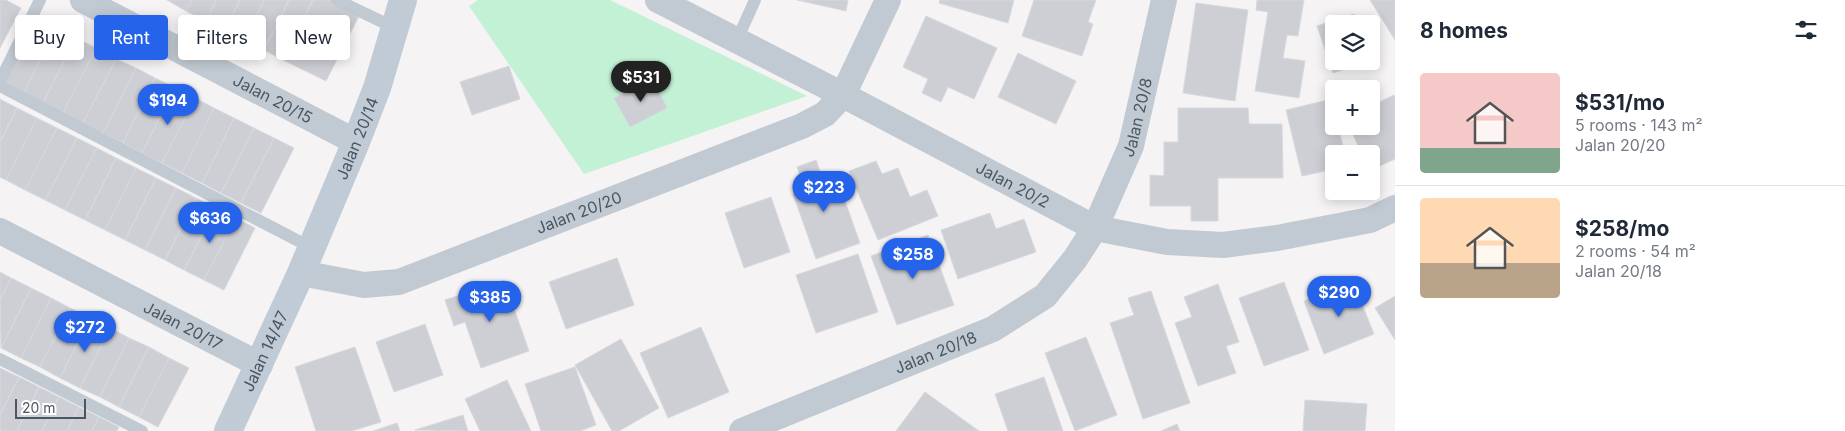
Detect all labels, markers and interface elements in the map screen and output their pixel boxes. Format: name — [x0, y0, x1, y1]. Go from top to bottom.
chip: Buy — [15, 15, 84, 60]
chip: Rent — [94, 15, 168, 60]
chip: Filters — [178, 15, 266, 60]
chip: New — [276, 15, 350, 60]
map controls — [1325, 15, 1380, 200]
button: layers — [1325, 15, 1380, 70]
icon: filters — [1792, 16, 1820, 44]
text: 8 homes — [1420, 18, 1508, 43]
pin: $531 — [611, 61, 671, 103]
text: $531 — [622, 67, 660, 87]
street label: Jalan 20/15 — [230, 70, 316, 128]
street label: Jalan 20/8 — [1117, 76, 1156, 160]
button: + — [1325, 80, 1380, 135]
pin: $194 — [138, 84, 198, 126]
text: $194 — [149, 90, 187, 110]
text: $531/mo — [1575, 90, 1665, 115]
icon: home — [1460, 93, 1520, 153]
street label: Jalan 20/14 — [331, 94, 383, 183]
text: 5 rooms · 143 m² — [1575, 115, 1703, 135]
text: Jalan 20/20 — [1575, 135, 1665, 155]
button: − — [1325, 145, 1380, 200]
street label: Jalan 20/2 — [973, 157, 1053, 212]
pin: $223 — [794, 170, 854, 213]
text: $223 — [804, 177, 844, 197]
street label: Jalan 20/20 — [533, 187, 625, 238]
pin: $636 — [180, 202, 240, 244]
text: $636 — [189, 208, 231, 228]
text: $258/mo — [1575, 216, 1669, 241]
icon: home — [1460, 218, 1520, 278]
pin: $258 — [883, 238, 943, 280]
text: 2 rooms · 54 m² — [1575, 241, 1696, 261]
text: $258 — [892, 244, 934, 264]
text: Jalan 20/18 — [1575, 261, 1662, 281]
pin: $290 — [1309, 276, 1369, 318]
pin: $385 — [460, 280, 520, 323]
text: $290 — [1318, 282, 1360, 302]
text: $385 — [469, 287, 511, 307]
street label: Jalan 20/17 — [140, 297, 226, 354]
street label: Jalan 14/47 — [238, 307, 292, 395]
pin: $272 — [55, 310, 115, 353]
text: $272 — [65, 317, 105, 337]
street label: Jalan 20/18 — [892, 327, 980, 378]
scale bar — [15, 396, 86, 419]
text: 20 m — [22, 399, 56, 416]

